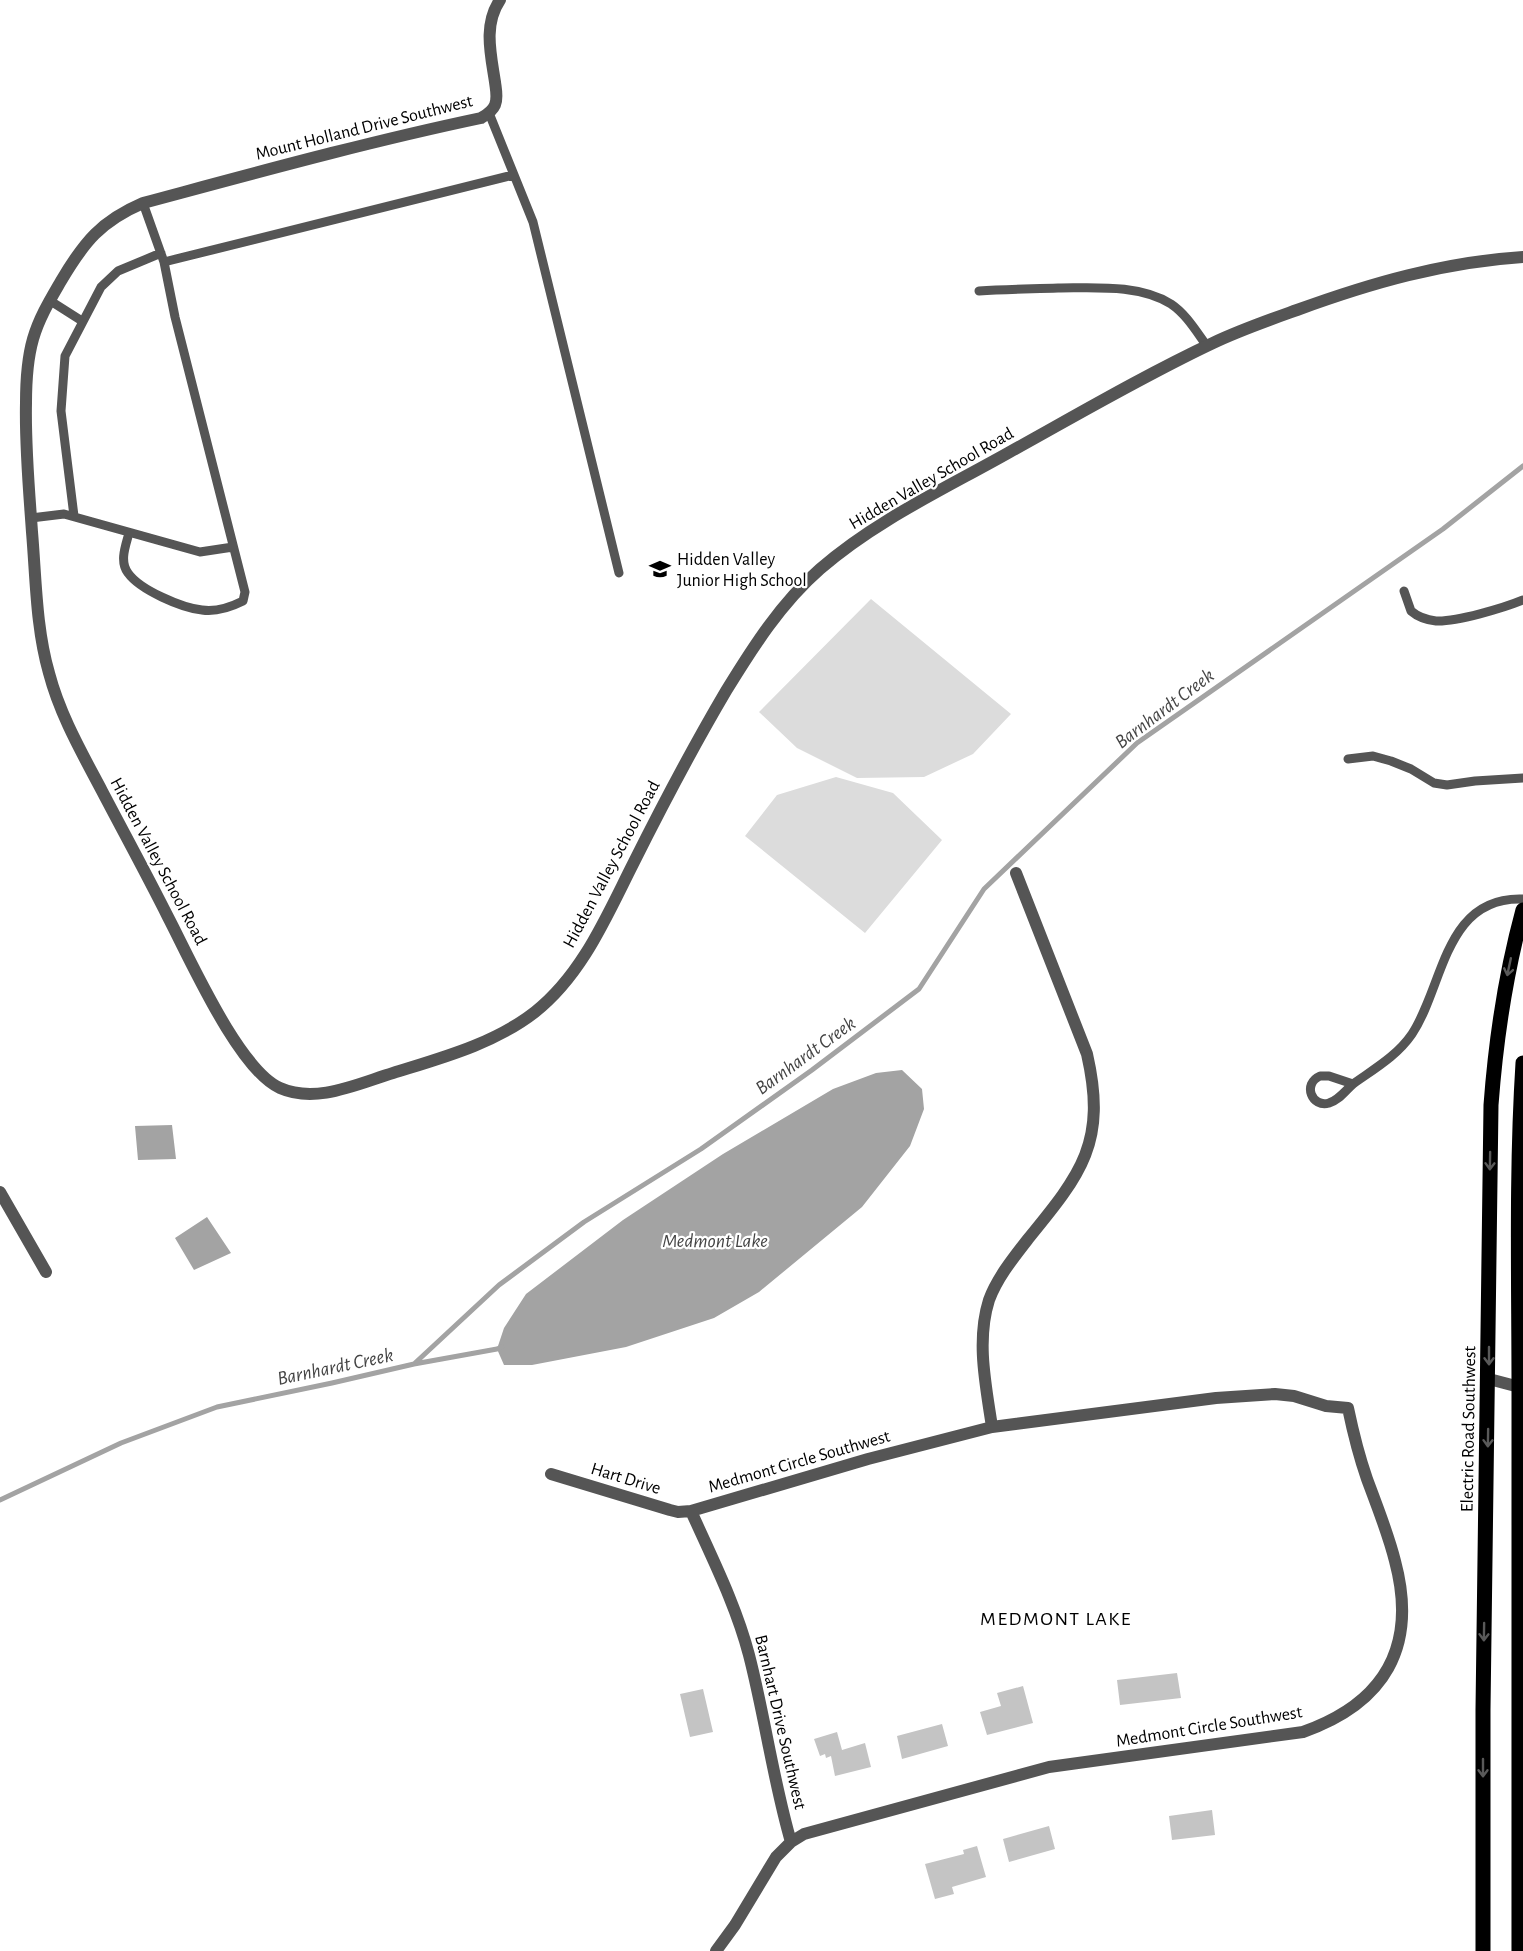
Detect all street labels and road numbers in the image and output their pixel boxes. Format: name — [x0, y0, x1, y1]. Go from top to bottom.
street label: Mount Holland Drive Southwest — [254, 92, 475, 164]
street label: Hidden Valley School Road — [846, 424, 1017, 533]
street label: Hidden Valley School Road — [106, 775, 210, 948]
street label: Hidden Valley School Road — [560, 778, 664, 951]
street label: Electric Road Southwest — [1459, 1345, 1479, 1512]
street label: Medmont Circle Southwest — [706, 1427, 892, 1497]
street label: Hart Drive — [589, 1460, 663, 1498]
street label: Barnhart Drive Southwest — [751, 1633, 809, 1812]
street label: Medmont Circle Southwest — [1115, 1703, 1304, 1751]

